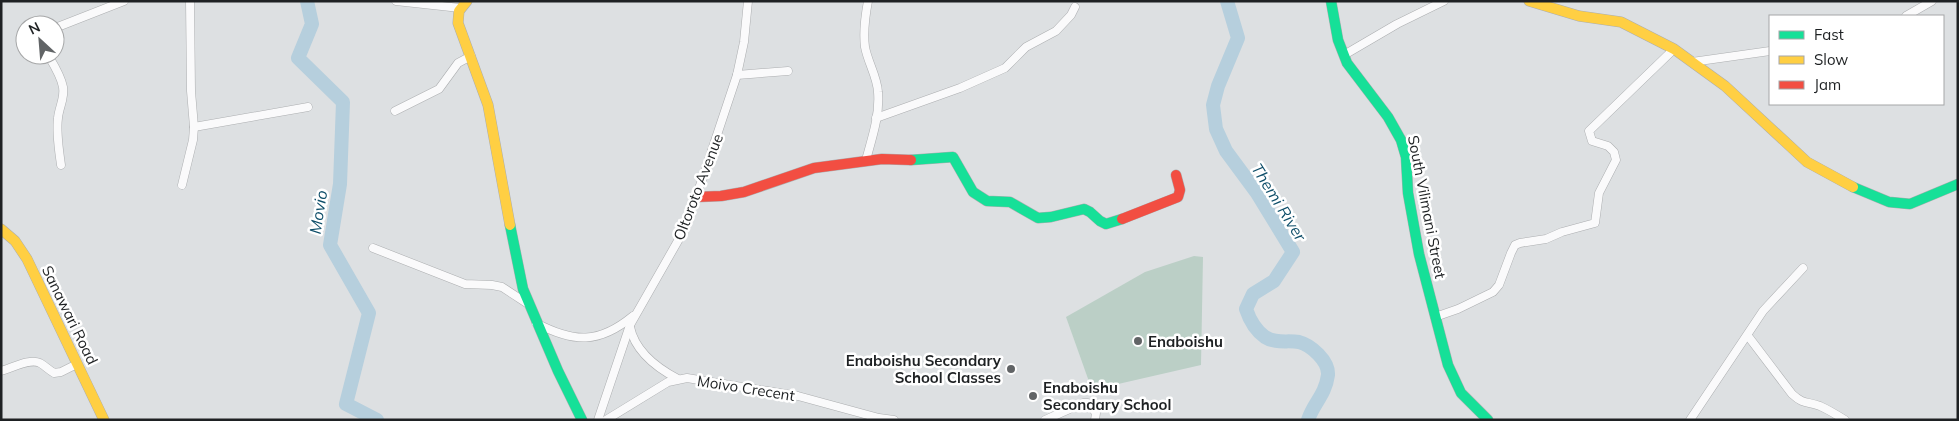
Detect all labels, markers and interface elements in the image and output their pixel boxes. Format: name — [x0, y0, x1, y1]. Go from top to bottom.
north arrow — [15, 15, 65, 65]
legend — [1769, 15, 1944, 105]
text: N — [26, 18, 43, 39]
text: Fast — [1814, 25, 1844, 44]
text: Slow — [1814, 50, 1848, 69]
text: Jam — [1814, 75, 1841, 94]
street label: Oltoroto Avenue — [669, 131, 727, 243]
street label: South Vilimani Street — [1404, 134, 1450, 280]
water label: Themi River — [1247, 160, 1311, 245]
water label: Movio — [305, 189, 331, 235]
street label: Sanawari Road — [38, 262, 102, 368]
place label: Enaboishu — [1148, 332, 1223, 351]
marker: Enaboishu — [1132, 335, 1144, 347]
place label: Enaboishu Secondary School Classes — [846, 351, 1002, 387]
marker: Enaboishu Secondary School Classes — [1005, 363, 1017, 375]
street label: Moivo Crecent — [696, 371, 796, 405]
place label: Enaboishu Secondary School — [1043, 378, 1171, 414]
marker: Enaboishu Secondary School — [1027, 390, 1039, 402]

